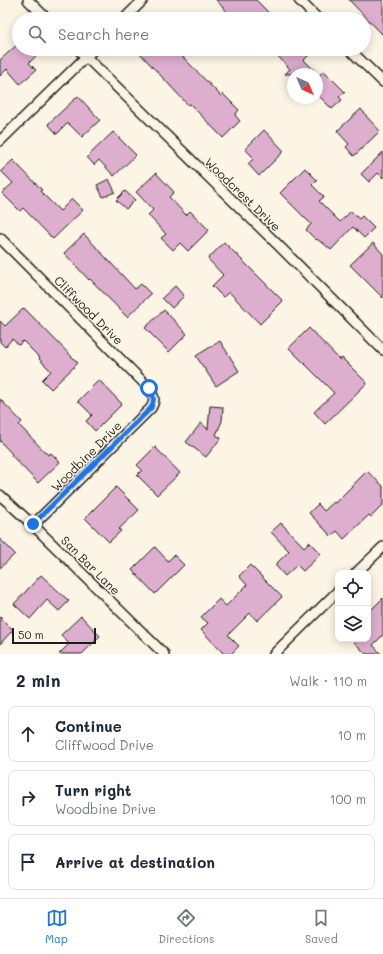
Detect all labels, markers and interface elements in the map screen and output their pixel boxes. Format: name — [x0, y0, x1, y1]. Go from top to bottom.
search box — [12, 12, 371, 56]
icon: search — [26, 23, 48, 45]
text: Search here — [58, 24, 149, 44]
north arrow — [287, 68, 323, 104]
street label: Woodcrest Drive — [202, 154, 284, 234]
street label: Cliffwood Drive — [51, 272, 127, 348]
route start — [140, 379, 158, 397]
street label: Woodbine Drive — [47, 417, 125, 495]
route end — [24, 515, 42, 533]
street label: San Bar Lane — [58, 532, 124, 598]
map controls — [335, 570, 371, 642]
button: locate — [335, 570, 371, 606]
button: layers — [335, 606, 371, 642]
scale bar — [12, 626, 96, 645]
text: 50 m — [18, 627, 44, 642]
text: 2 min — [16, 669, 61, 691]
text: Walk · 110 m — [289, 672, 367, 689]
text: Continue — [55, 716, 122, 736]
icon: ahead — [17, 723, 39, 745]
text: 10 m — [338, 726, 366, 743]
text: Cliffwood Drive — [55, 736, 154, 753]
text: Turn right — [55, 780, 132, 800]
icon: right — [17, 787, 39, 809]
text: 100 m — [330, 790, 366, 807]
text: Woodbine Drive — [55, 800, 156, 817]
icon: arrive — [17, 851, 39, 873]
text: Arrive at destination — [55, 852, 215, 872]
tab: Map — [45, 907, 68, 946]
tab: Directions — [158, 907, 214, 946]
tab: Saved — [305, 907, 338, 946]

